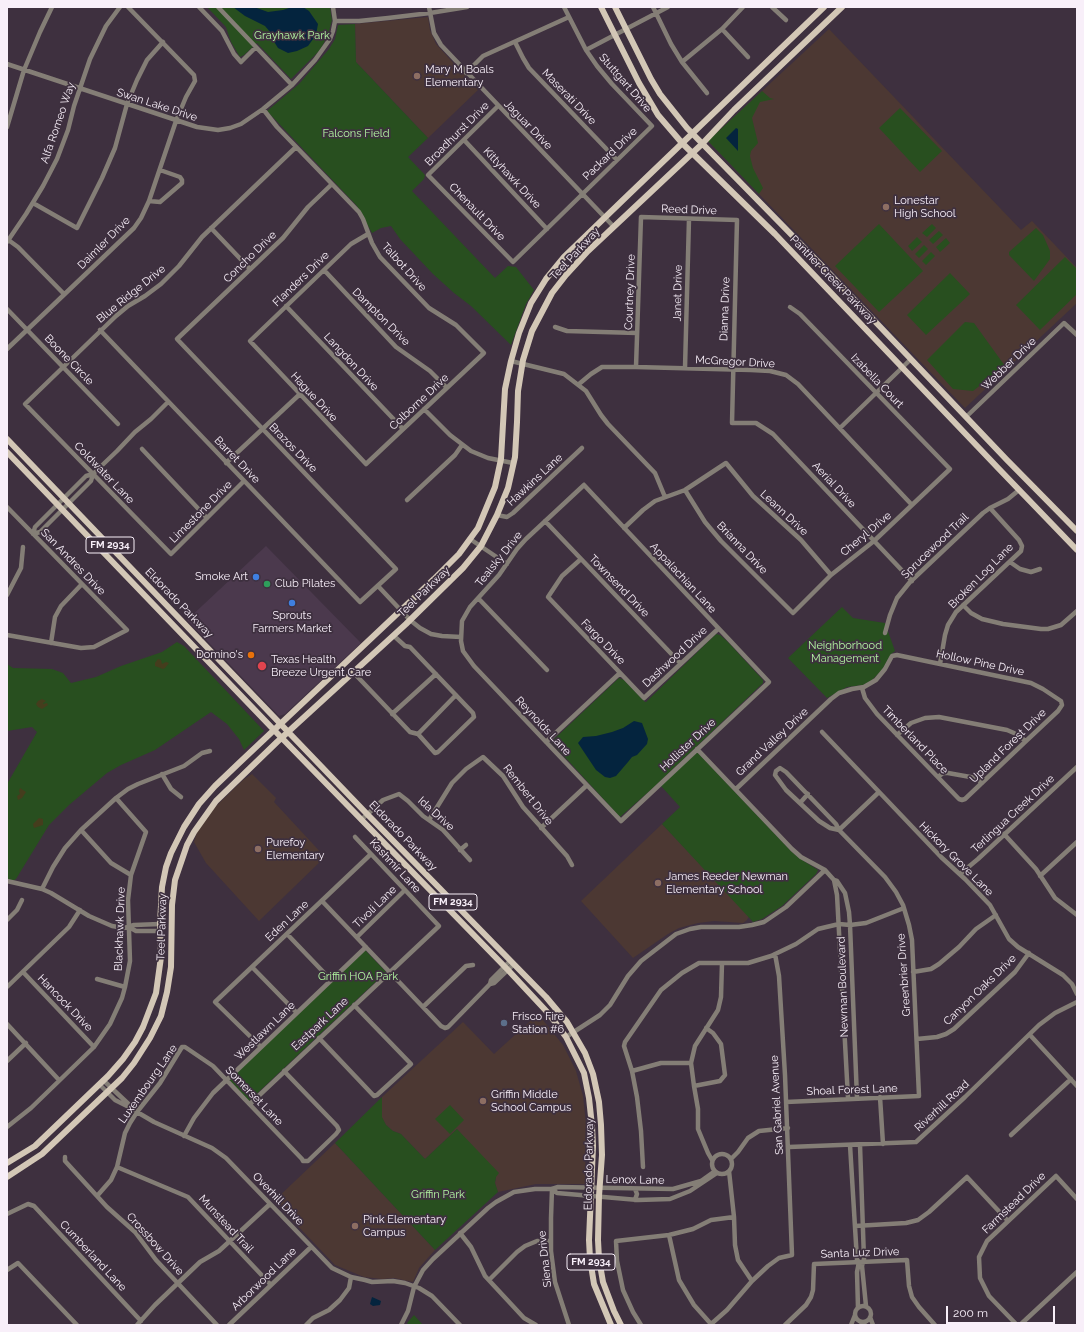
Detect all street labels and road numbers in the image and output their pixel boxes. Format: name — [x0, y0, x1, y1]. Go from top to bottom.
street label: Stuttgart Drive — [596, 51, 654, 115]
street label: Maserati Drive — [539, 66, 599, 128]
street label: Alfa Romeo Way — [38, 81, 78, 165]
street label: Swan Lake Drive — [115, 86, 199, 124]
street label: Jaguar Drive — [501, 98, 555, 152]
street label: Broadhurst Drive — [422, 99, 492, 169]
street label: Packard Drive — [580, 125, 640, 183]
street label: Kittyhawk Drive — [480, 145, 544, 211]
street label: Chenault Drive — [446, 180, 508, 244]
street label: Reed Drive — [661, 202, 717, 218]
street label: Daimler Drive — [75, 214, 133, 272]
street label: Teel Parkway — [547, 225, 603, 283]
street label: Concho Drive — [221, 228, 279, 286]
street label: Panther Creek Parkway — [787, 233, 879, 327]
street label: Talbot Drive — [379, 240, 429, 294]
street label: Flanders Drive — [270, 249, 332, 309]
street label: Courtney Drive — [622, 254, 638, 330]
street label: Blue Ridge Drive — [94, 262, 168, 326]
street label: Janet Drive — [671, 265, 685, 321]
street label: Dianna Drive — [717, 277, 733, 341]
street label: Dampton Drive — [349, 285, 413, 349]
street label: Langdon Drive — [321, 330, 381, 394]
street label: Boone Circle — [42, 332, 96, 388]
street label: Webber Drive — [979, 335, 1039, 393]
street label: Izabella Court — [848, 351, 906, 411]
street label: McGregor Drive — [695, 353, 775, 371]
street label: Hague Drive — [288, 369, 340, 425]
street label: Colborne Drive — [387, 371, 451, 433]
street label: Brazos Drive — [266, 421, 320, 475]
street label: Barret Drive — [211, 434, 263, 486]
street label: Coldwater Lane — [71, 439, 137, 507]
street label: Hawkins Lane — [505, 451, 565, 509]
street label: Aerial Drive — [809, 459, 859, 511]
street label: Limestone Drive — [167, 478, 235, 546]
street label: Leann Drive — [757, 488, 811, 538]
street label: Cheryl Drive — [838, 509, 894, 559]
street label: Sprucewood Trail — [899, 510, 971, 582]
street label: Brianna Drive — [714, 519, 770, 577]
street label: San Andres Drive — [38, 526, 108, 598]
street label: Tealsky Drive — [473, 529, 525, 589]
road number: FM 2934 — [86, 537, 134, 553]
street label: Appalachian Lane — [647, 540, 719, 616]
street label: Broken Log Lane — [946, 541, 1016, 611]
street label: Townsend Drive — [586, 552, 652, 620]
street label: Teel Parkway — [395, 564, 453, 620]
street label: Eldorado Parkway — [142, 565, 216, 641]
street label: Fargo Drive — [578, 617, 628, 667]
street label: Dashwood Drive — [640, 624, 710, 690]
street label: Hollow Pine Drive — [935, 647, 1025, 679]
street label: Reynolds Lane — [512, 694, 574, 758]
street label: Timberland Place — [879, 703, 951, 777]
street label: Grand Valley Drive — [733, 705, 811, 779]
street label: Upland Forest Drive — [967, 706, 1049, 786]
street label: Hollister Drive — [657, 716, 719, 774]
street label: Rembert Drive — [500, 762, 556, 828]
street label: Terlingua Creek Drive — [969, 772, 1057, 856]
street label: Ida Drive — [415, 794, 457, 834]
street label: Eldorado Parkway — [366, 798, 440, 874]
street label: Hickory Grove Lane — [916, 819, 996, 899]
street label: Kashmir Lane — [367, 836, 423, 896]
street label: Tivoli Lane — [351, 883, 399, 931]
street label: Blackhawk Drive — [112, 887, 128, 971]
street label: Teel Parkway — [154, 893, 170, 961]
road number: FM 2934 — [429, 894, 477, 910]
street label: Eden Lane — [263, 898, 311, 944]
street label: Greenbrier Drive — [895, 933, 913, 1017]
street label: Newman Boulevard — [835, 936, 851, 1038]
street label: Canyon Oaks Drive — [941, 952, 1019, 1028]
street label: Hancock Drive — [35, 972, 95, 1034]
street label: Eastpark Lane — [289, 995, 351, 1053]
street label: Westlawn Lane — [232, 999, 298, 1063]
street label: Luxembourg Lane — [116, 1042, 180, 1126]
street label: San Gabriel Avenue — [768, 1055, 786, 1155]
street label: Somerset Lane — [222, 1064, 286, 1128]
street label: Riverhill Road — [912, 1077, 972, 1135]
street label: Shoal Forest Lane — [806, 1082, 898, 1098]
street label: Eldorado Parkway — [582, 1118, 596, 1210]
street label: Farmstead Drive — [980, 1169, 1048, 1237]
street label: Overhill Drive — [250, 1170, 306, 1228]
street label: Lenox Lane — [605, 1173, 665, 1187]
street label: Munstead Trail — [196, 1192, 256, 1256]
street label: Crossbow Drive — [123, 1210, 187, 1278]
street label: Cumberland Lane — [57, 1218, 129, 1294]
street label: Siena Drive — [535, 1230, 555, 1288]
street label: Arborwood Lane — [229, 1245, 299, 1313]
street label: Santa Luz Drive — [820, 1245, 900, 1261]
road number: FM 2934 — [567, 1254, 615, 1270]

